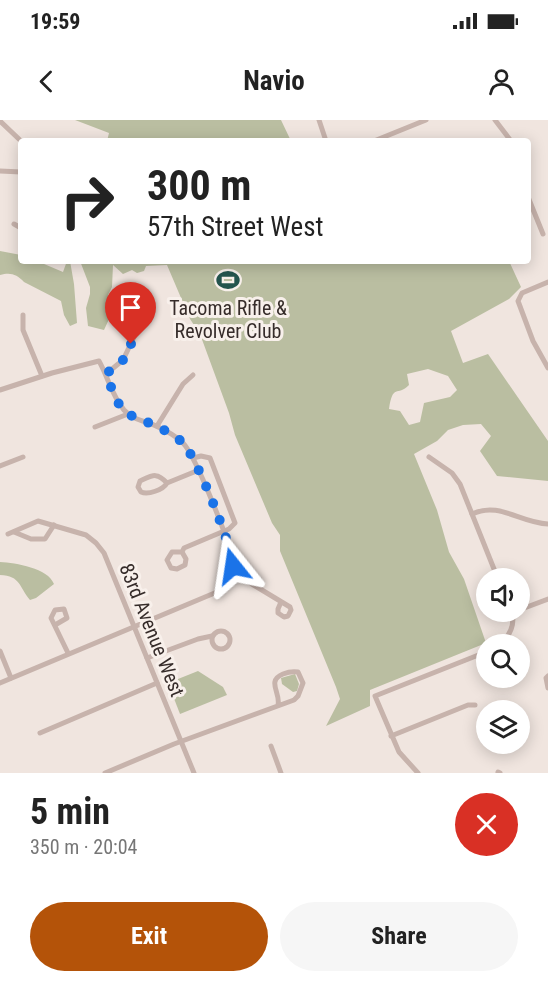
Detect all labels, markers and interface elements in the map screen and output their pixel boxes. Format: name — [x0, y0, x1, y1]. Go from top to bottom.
text: 19:59 — [30, 9, 81, 34]
icon: back — [30, 65, 63, 98]
text: Navio — [243, 65, 305, 97]
icon: person — [485, 65, 518, 98]
text: 300 m — [147, 161, 252, 210]
icon: right — [48, 162, 126, 240]
text: 57th Street West — [147, 211, 323, 243]
sports icon: Tacoma Rifle & Revolver Club — [215, 267, 241, 293]
pin — [105, 282, 156, 344]
icon: arrive — [114, 291, 147, 324]
place label: Tacoma Rifle & Revolver Club — [169, 296, 287, 343]
position arrow — [201, 534, 265, 598]
street label: 83rd Avenue West — [114, 560, 190, 700]
map controls — [476, 568, 530, 754]
button: sound — [476, 568, 530, 622]
button: search — [476, 634, 530, 688]
button: layers — [476, 700, 530, 754]
text: 5 min — [30, 791, 110, 833]
button: close — [455, 793, 518, 856]
text: 350 m · 20:04 — [30, 835, 137, 859]
button: Exit — [30, 902, 268, 971]
button: Share — [280, 902, 518, 971]

